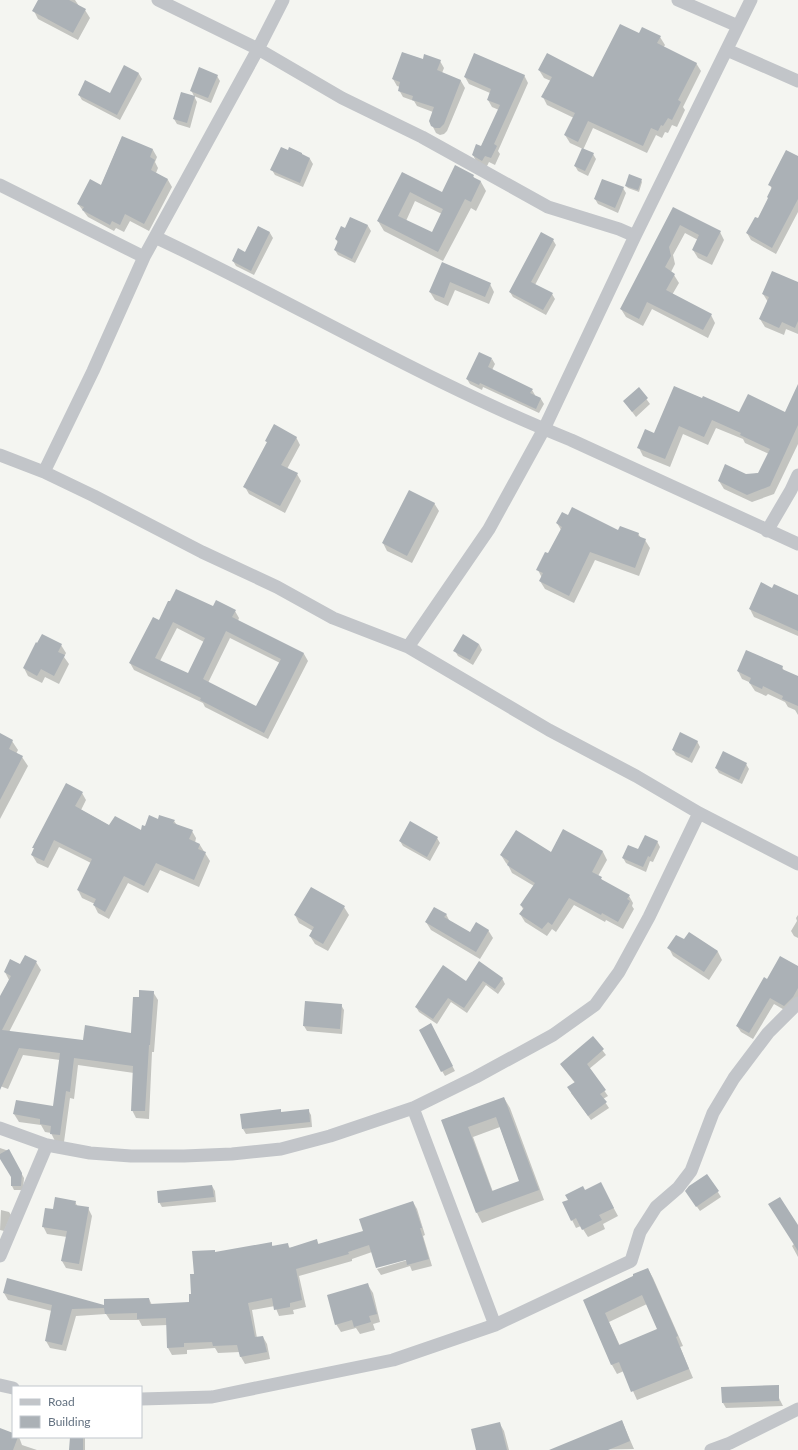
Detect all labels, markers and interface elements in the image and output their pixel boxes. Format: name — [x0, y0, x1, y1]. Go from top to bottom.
legend — [12, 1386, 142, 1438]
text: Road — [48, 1394, 75, 1409]
text: Building — [48, 1414, 91, 1429]

